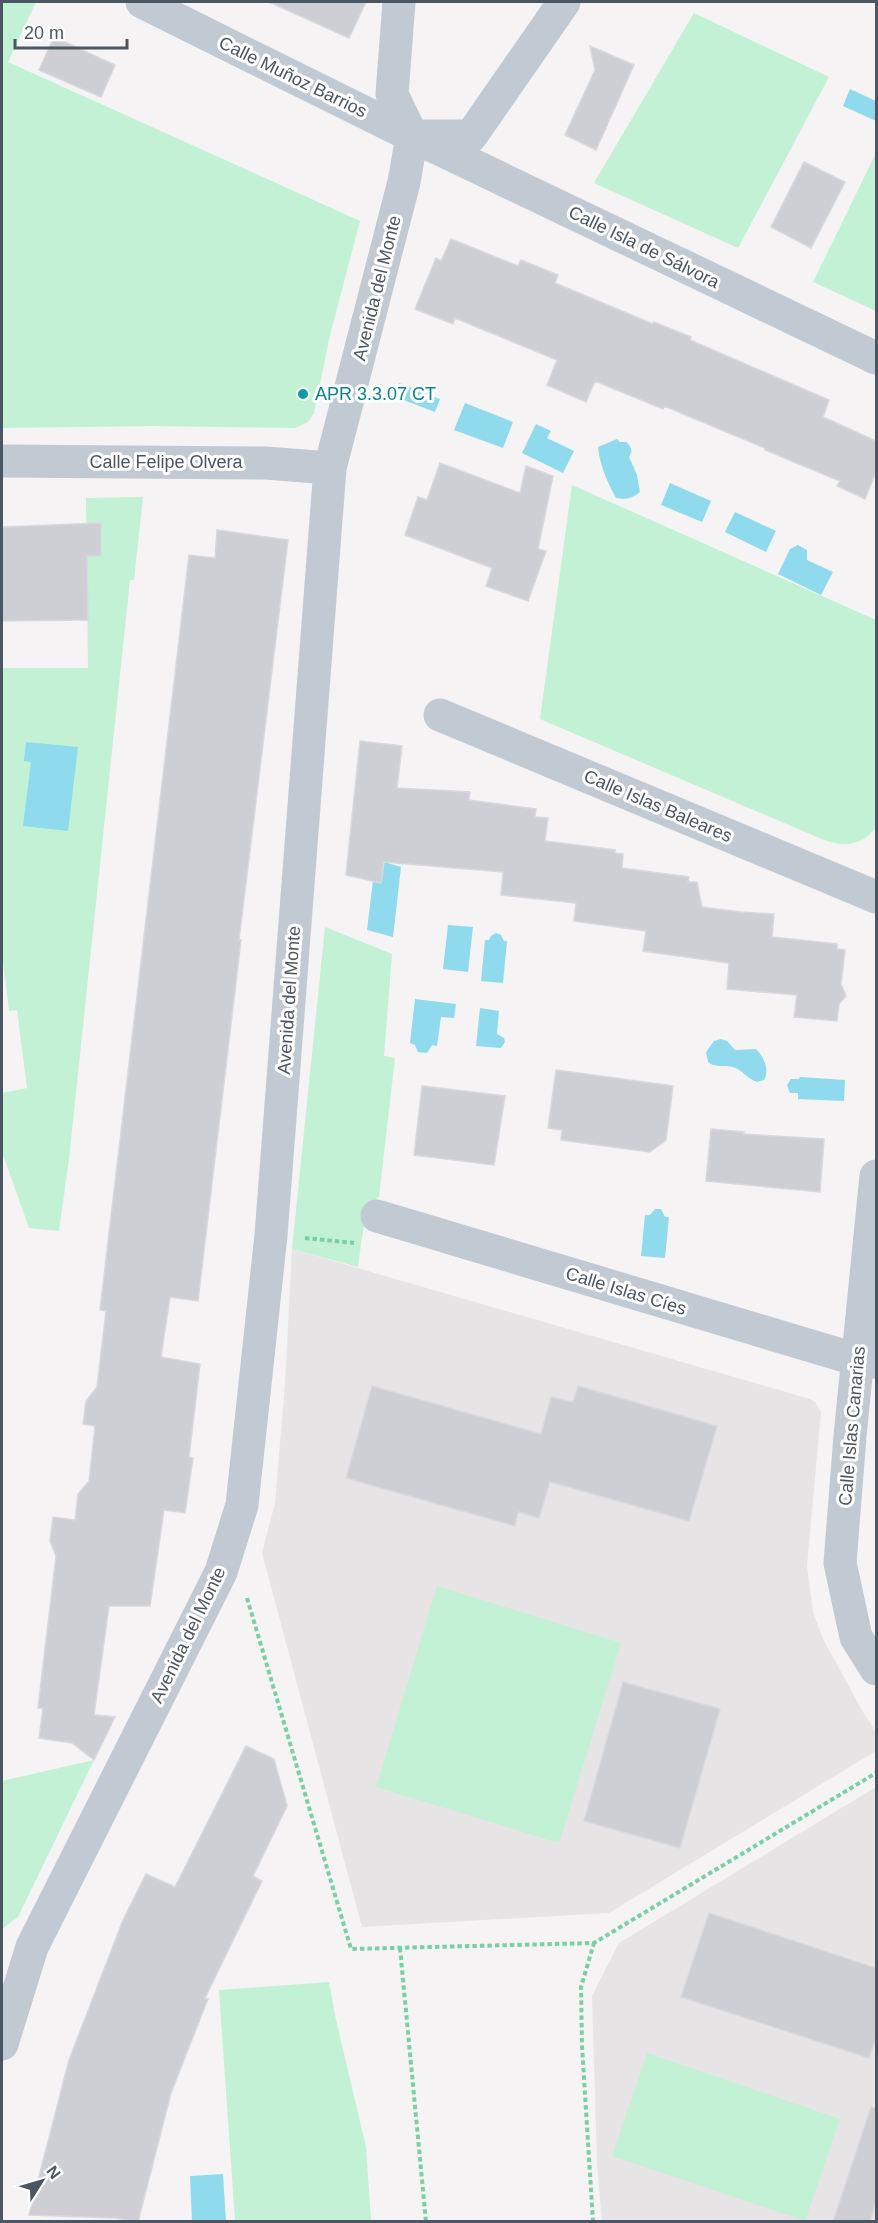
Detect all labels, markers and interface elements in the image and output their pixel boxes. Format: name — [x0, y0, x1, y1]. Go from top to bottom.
scale bar — [15, 12, 128, 50]
text: 20 m — [24, 23, 64, 43]
street label: Calle Muñoz Barrios — [216, 32, 370, 122]
street label: Calle Isla de Sálvora — [565, 202, 723, 293]
street label: Avenida del Monte — [349, 213, 405, 363]
place label: APR 3.3.07 CT — [315, 384, 436, 404]
marker: APR 3.3.07 CT — [296, 387, 310, 401]
street label: Calle Felipe Olvera — [89, 452, 244, 472]
street label: Calle Islas Baleares — [581, 766, 735, 846]
street label: Avenida del Monte — [274, 925, 304, 1075]
street label: Calle Islas Cíes — [563, 1263, 689, 1319]
street label: Calle Islas Canarias — [835, 1345, 869, 1507]
street label: Avenida del Monte — [146, 1564, 230, 1706]
north arrow — [12, 2151, 72, 2211]
text: N — [43, 2163, 64, 2182]

